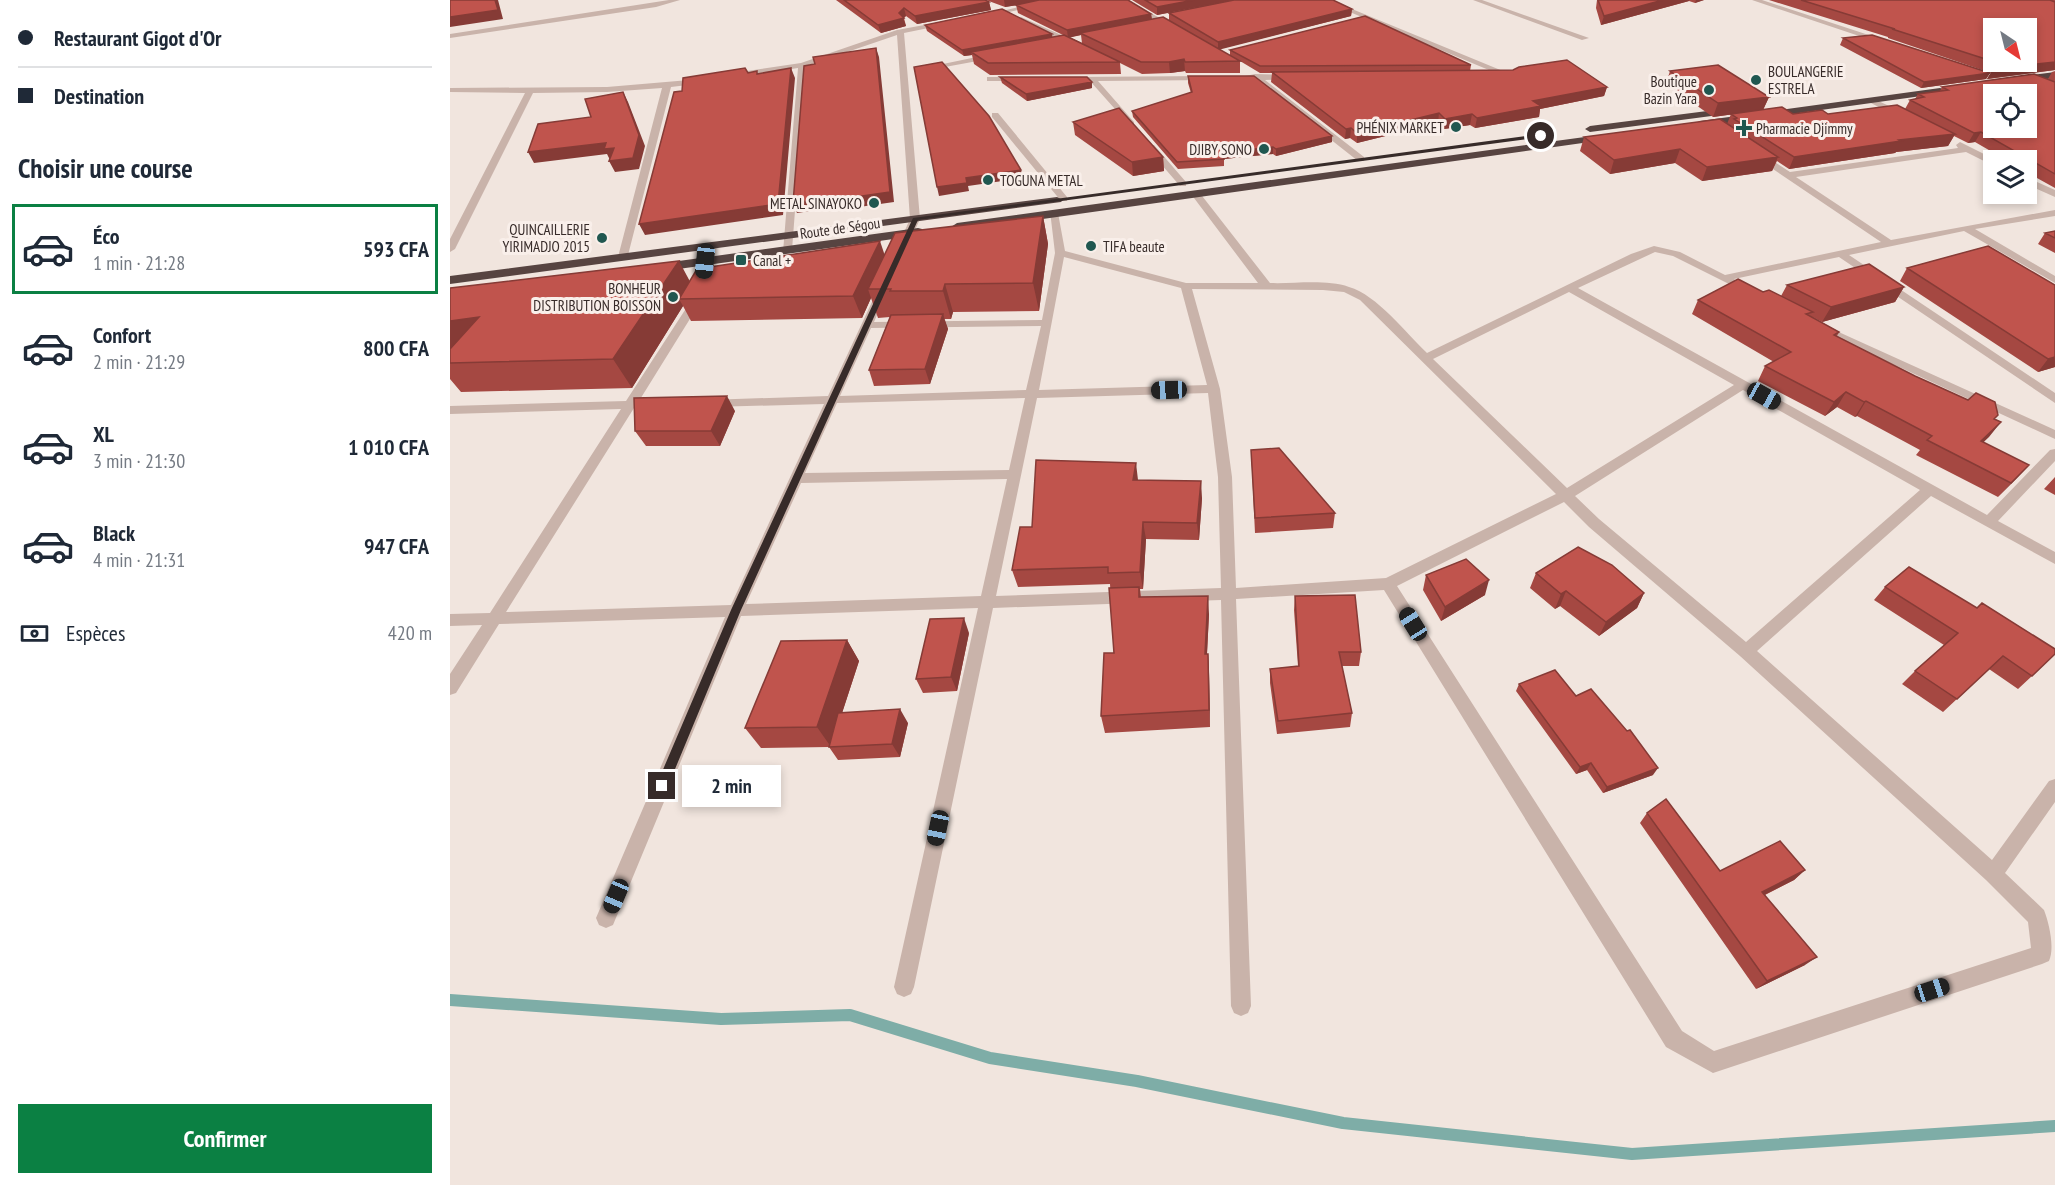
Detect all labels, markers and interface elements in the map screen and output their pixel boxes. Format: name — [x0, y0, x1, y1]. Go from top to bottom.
north arrow — [1983, 18, 2037, 72]
map controls — [1983, 18, 2037, 204]
text: Restaurant Gigot d'Or — [54, 24, 222, 52]
place label: BOULANGERIE ESTRELA — [1768, 62, 1844, 98]
place label: Boutique Bazin Yara — [1644, 72, 1697, 108]
marker: BOULANGERIE ESTRELA — [1749, 73, 1763, 87]
text: Destination — [54, 82, 144, 110]
marker: Boutique Bazin Yara — [1702, 83, 1716, 97]
button: locate — [1983, 84, 2037, 138]
place label: PHÉNIX MARKET — [1356, 118, 1444, 137]
place label: Pharmacie Djimmy — [1756, 119, 1853, 138]
marker: PHÉNIX MARKET — [1449, 120, 1463, 134]
marker: Pharmacie Djimmy — [1737, 121, 1751, 135]
route start — [1527, 122, 1554, 149]
place label: DJIBY SONO — [1189, 140, 1252, 159]
marker: DJIBY SONO — [1257, 142, 1271, 156]
button: layers — [1983, 150, 2037, 204]
text: Choisir une course — [18, 151, 193, 185]
place label: TOGUNA METAL — [1000, 171, 1083, 190]
marker: TOGUNA METAL — [981, 173, 995, 187]
place label: METAL SINAYOKO — [770, 194, 862, 213]
marker: METAL SINAYOKO — [867, 196, 881, 210]
street label: Route de Ségou — [799, 213, 881, 243]
place label: QUINCAILLERIE YIRIMADJO 2015 — [503, 220, 590, 256]
icon: car — [21, 222, 75, 276]
text: Éco — [93, 222, 120, 250]
marker: QUINCAILLERIE YIRIMADJO 2015 — [595, 231, 609, 245]
text: 593 CFA — [363, 235, 429, 263]
place label: TIFA beaute — [1103, 237, 1165, 256]
marker: TIFA beaute — [1084, 239, 1098, 253]
car — [694, 242, 716, 280]
text: 1 min · 21:28 — [93, 250, 185, 276]
place label: Canal + — [753, 251, 791, 270]
marker: Canal + — [734, 253, 748, 267]
place label: BONHEUR DISTRIBUTION BOISSON — [533, 279, 661, 315]
marker: BONHEUR DISTRIBUTION BOISSON — [666, 290, 680, 304]
icon: car — [21, 321, 75, 375]
text: Confort — [93, 321, 151, 349]
text: 800 CFA — [363, 334, 429, 362]
text: 2 min · 21:29 — [93, 349, 185, 375]
car — [1744, 379, 1784, 413]
car — [1151, 380, 1187, 400]
icon: car — [21, 420, 75, 474]
text: XL — [93, 420, 114, 448]
text: 1 010 CFA — [348, 433, 429, 461]
text: 3 min · 21:30 — [93, 448, 185, 474]
icon: car — [21, 519, 75, 573]
text: Black — [93, 519, 135, 547]
text: 947 CFA — [364, 532, 429, 560]
text: 4 min · 21:31 — [93, 547, 185, 573]
car — [1396, 604, 1430, 644]
icon: cash — [18, 617, 51, 650]
text: Espèces — [66, 619, 125, 647]
text: 420 m — [388, 620, 432, 646]
callout: 2 min — [683, 765, 782, 807]
route end — [648, 772, 675, 799]
text: 2 min — [711, 773, 752, 799]
car — [925, 809, 951, 847]
car — [601, 876, 631, 916]
car — [1912, 976, 1952, 1004]
button: Confirmer — [18, 1104, 432, 1173]

